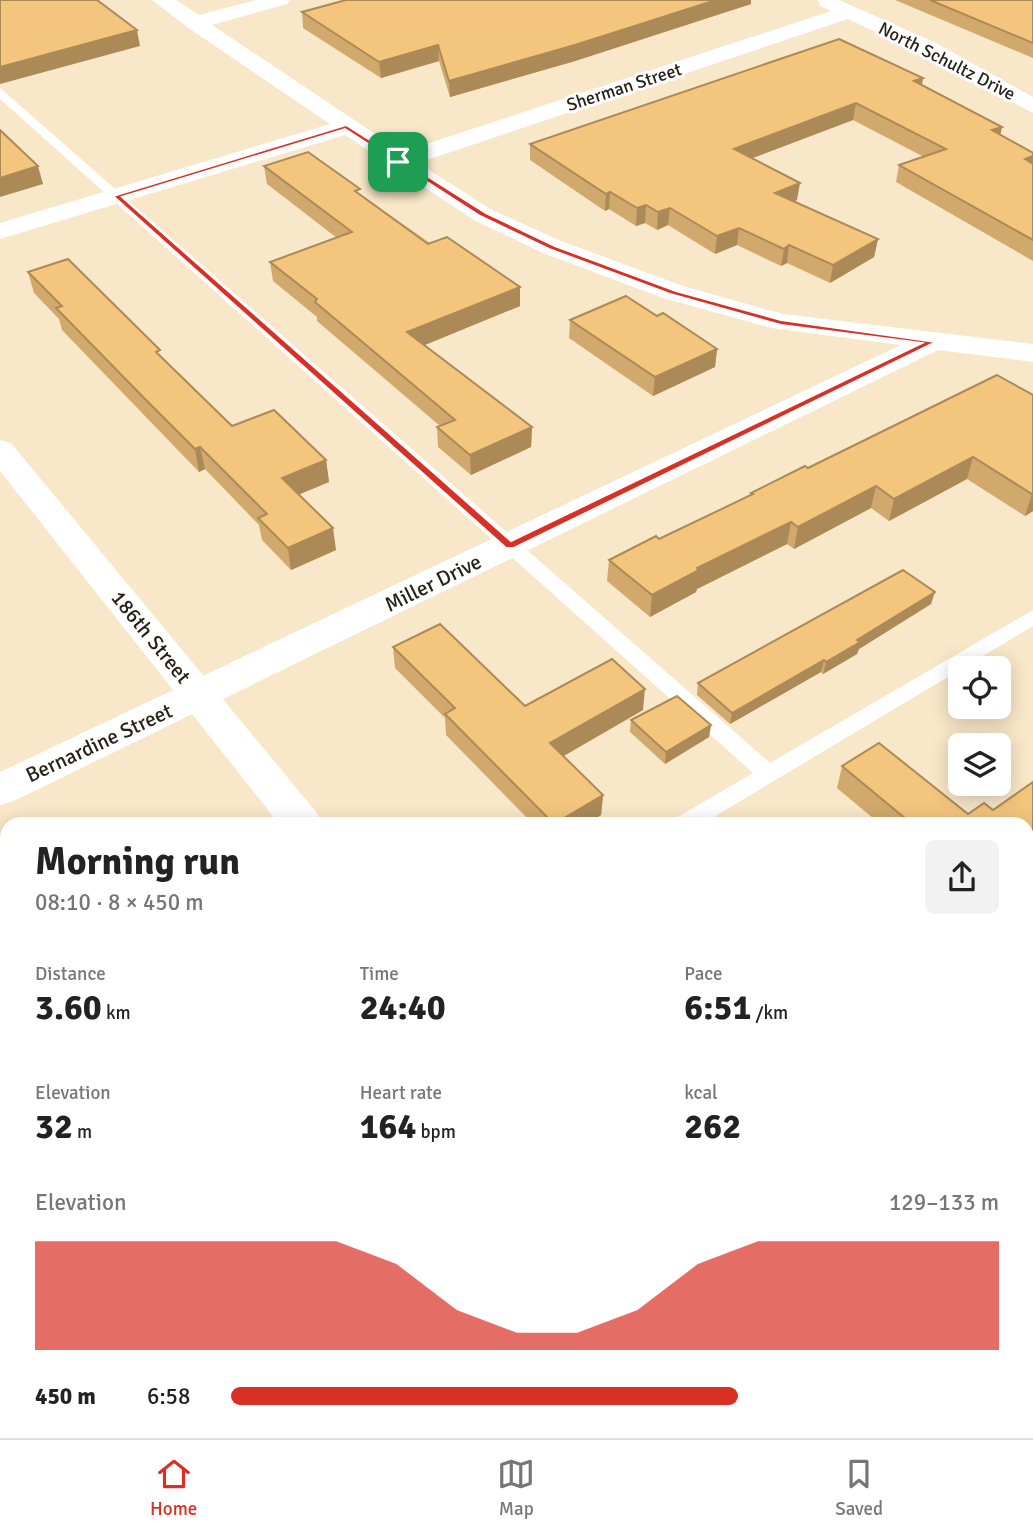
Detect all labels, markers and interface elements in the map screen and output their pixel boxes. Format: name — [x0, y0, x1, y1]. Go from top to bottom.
street label: North Schultz Drive — [875, 17, 1019, 105]
street label: Sherman Street — [564, 58, 684, 116]
pin — [368, 132, 428, 192]
icon: arrive — [379, 143, 417, 181]
street label: Miller Drive — [380, 548, 486, 618]
street label: 186th Street — [106, 585, 196, 689]
map controls — [948, 656, 1011, 796]
button: locate — [948, 656, 1011, 719]
street label: Bernardine Street — [22, 698, 176, 788]
button: layers — [948, 733, 1011, 796]
text: Morning run — [35, 838, 240, 885]
button: share — [925, 840, 999, 914]
text: 08:10 · 8 × 450 m — [35, 888, 204, 917]
text: Distance — [35, 962, 106, 986]
text: Time — [360, 962, 399, 986]
text: Pace — [684, 962, 723, 986]
text: 3.60 — [35, 986, 102, 1029]
text: 24:40 — [360, 986, 446, 1029]
text: 6:51 — [684, 986, 751, 1029]
text: km — [102, 1001, 131, 1025]
text: /km — [751, 1001, 788, 1025]
text: Elevation — [35, 1081, 111, 1105]
text: Heart rate — [360, 1081, 442, 1105]
text: kcal — [684, 1081, 718, 1105]
text: 32 — [35, 1105, 73, 1148]
text: 164 — [360, 1105, 416, 1148]
text: 262 — [684, 1105, 741, 1148]
text: m — [73, 1120, 92, 1144]
text: bpm — [416, 1120, 456, 1144]
text: Elevation — [35, 1188, 127, 1217]
text: 129–133 m — [889, 1188, 999, 1217]
text: 450 m — [35, 1382, 96, 1411]
text: 6:58 — [147, 1382, 190, 1411]
tab: Home — [150, 1455, 197, 1521]
tab: Map — [497, 1455, 535, 1521]
tab: Saved — [835, 1455, 883, 1521]

